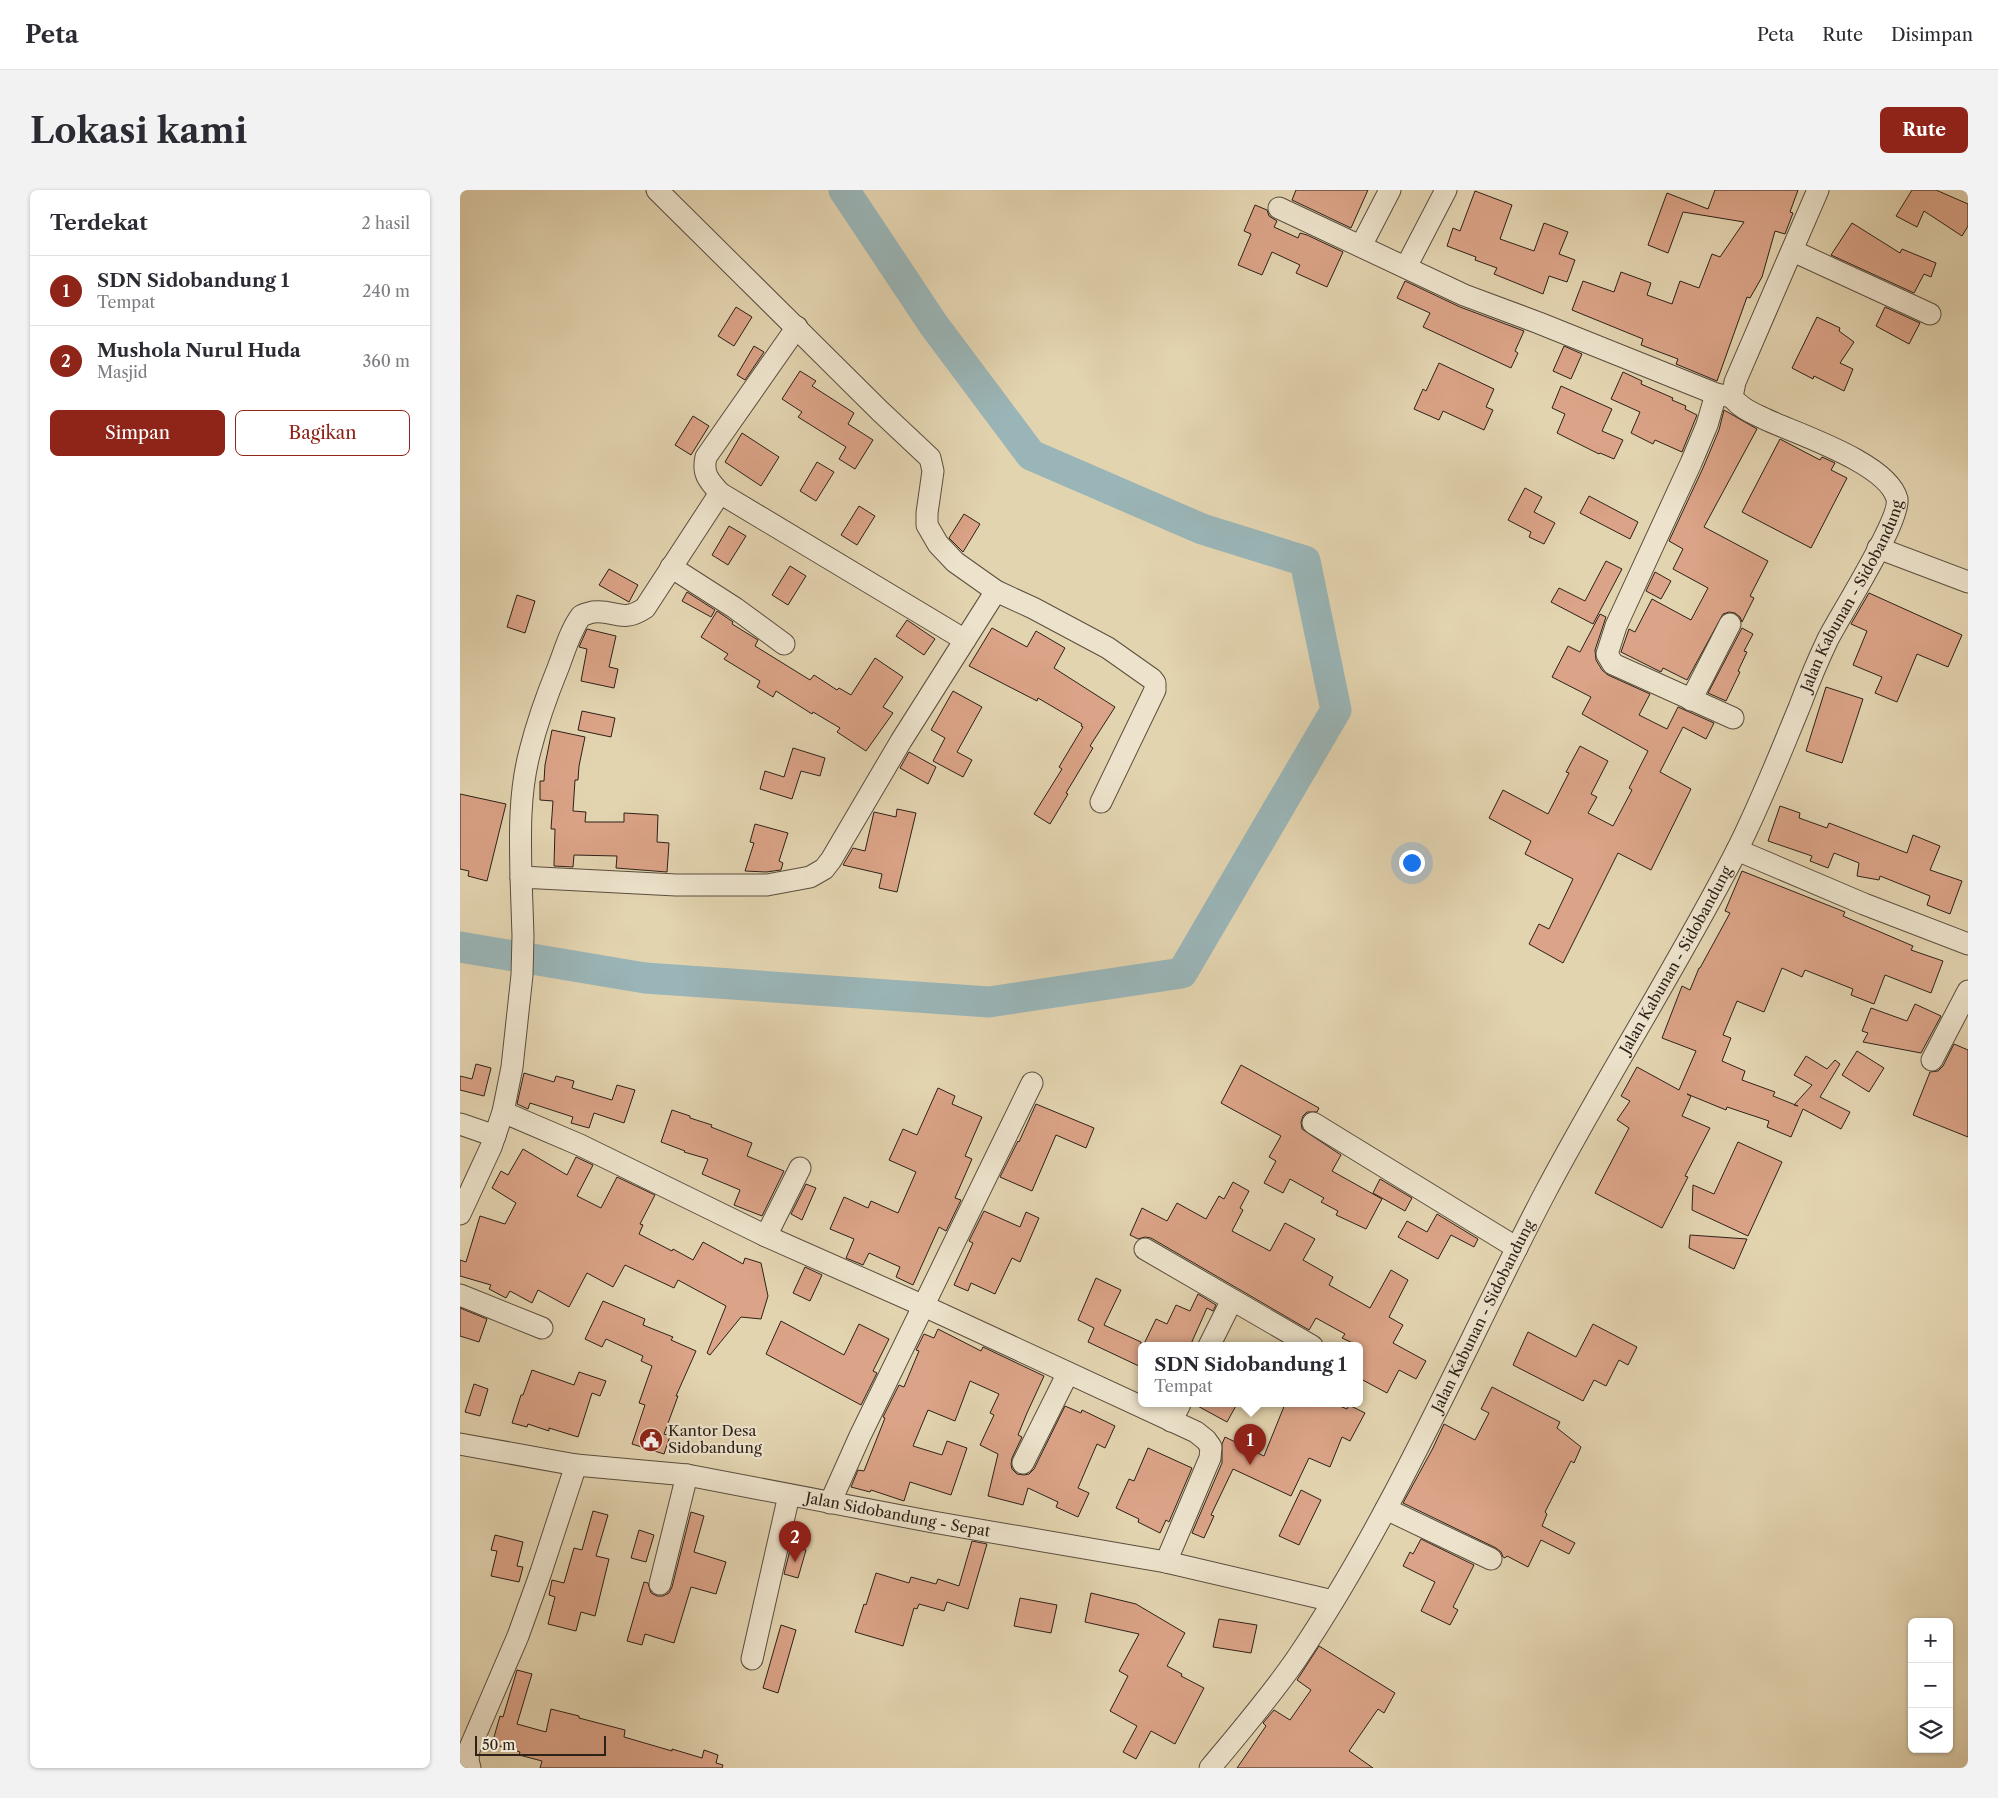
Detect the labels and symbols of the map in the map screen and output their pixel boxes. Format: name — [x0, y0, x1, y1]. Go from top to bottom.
street label: Jalan Kabunan - Sidobandung — [1796, 499, 1906, 696]
your location — [1399, 850, 1425, 876]
street label: Jalan Kabunan - Sidobandung — [1614, 863, 1736, 1059]
street label: Jalan Kabunan - Sidobandung — [1426, 1216, 1539, 1417]
place label: Kantor Desa Sidobandung — [668, 1421, 762, 1457]
pin: 1 — [1234, 1424, 1266, 1465]
public building icon: Kantor Desa Sidobandung — [638, 1427, 664, 1453]
street label: Jalan Sidobandung - Sepat — [802, 1487, 993, 1541]
pin: 2 — [779, 1521, 811, 1562]
scale bar — [475, 1733, 606, 1756]

